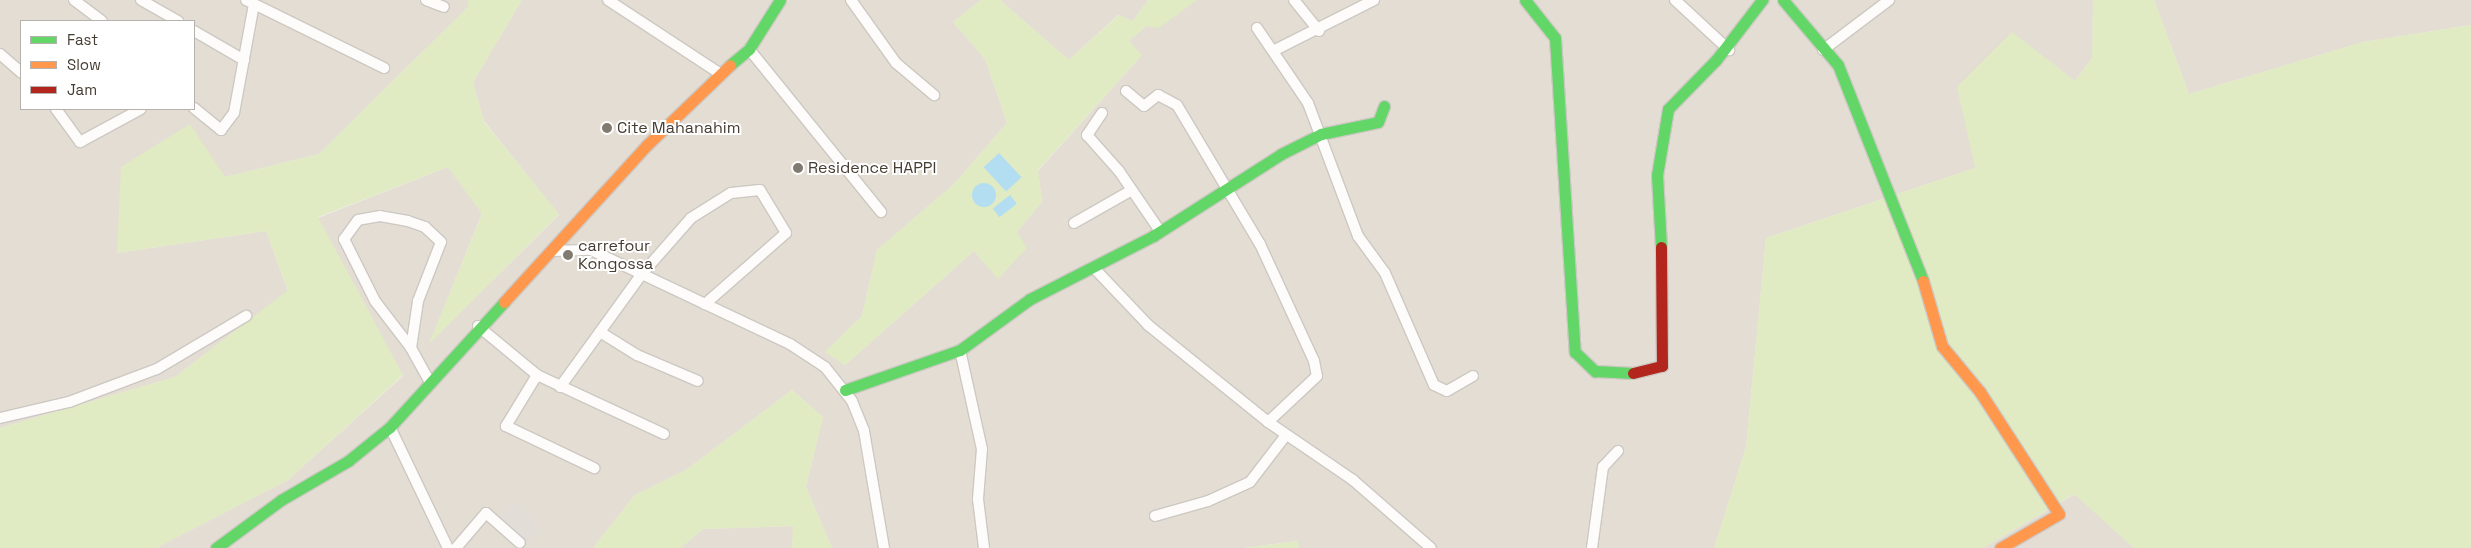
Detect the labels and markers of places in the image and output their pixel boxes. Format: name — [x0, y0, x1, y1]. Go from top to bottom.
place label: Cite Mahanahim — [617, 118, 740, 138]
marker: Cite Mahanahim — [601, 122, 613, 134]
place label: Residence HAPPI — [808, 158, 936, 178]
marker: Residence HAPPI — [792, 162, 804, 174]
place label: carrefour Kongossa — [578, 236, 653, 274]
marker: carrefour Kongossa — [562, 249, 574, 261]

